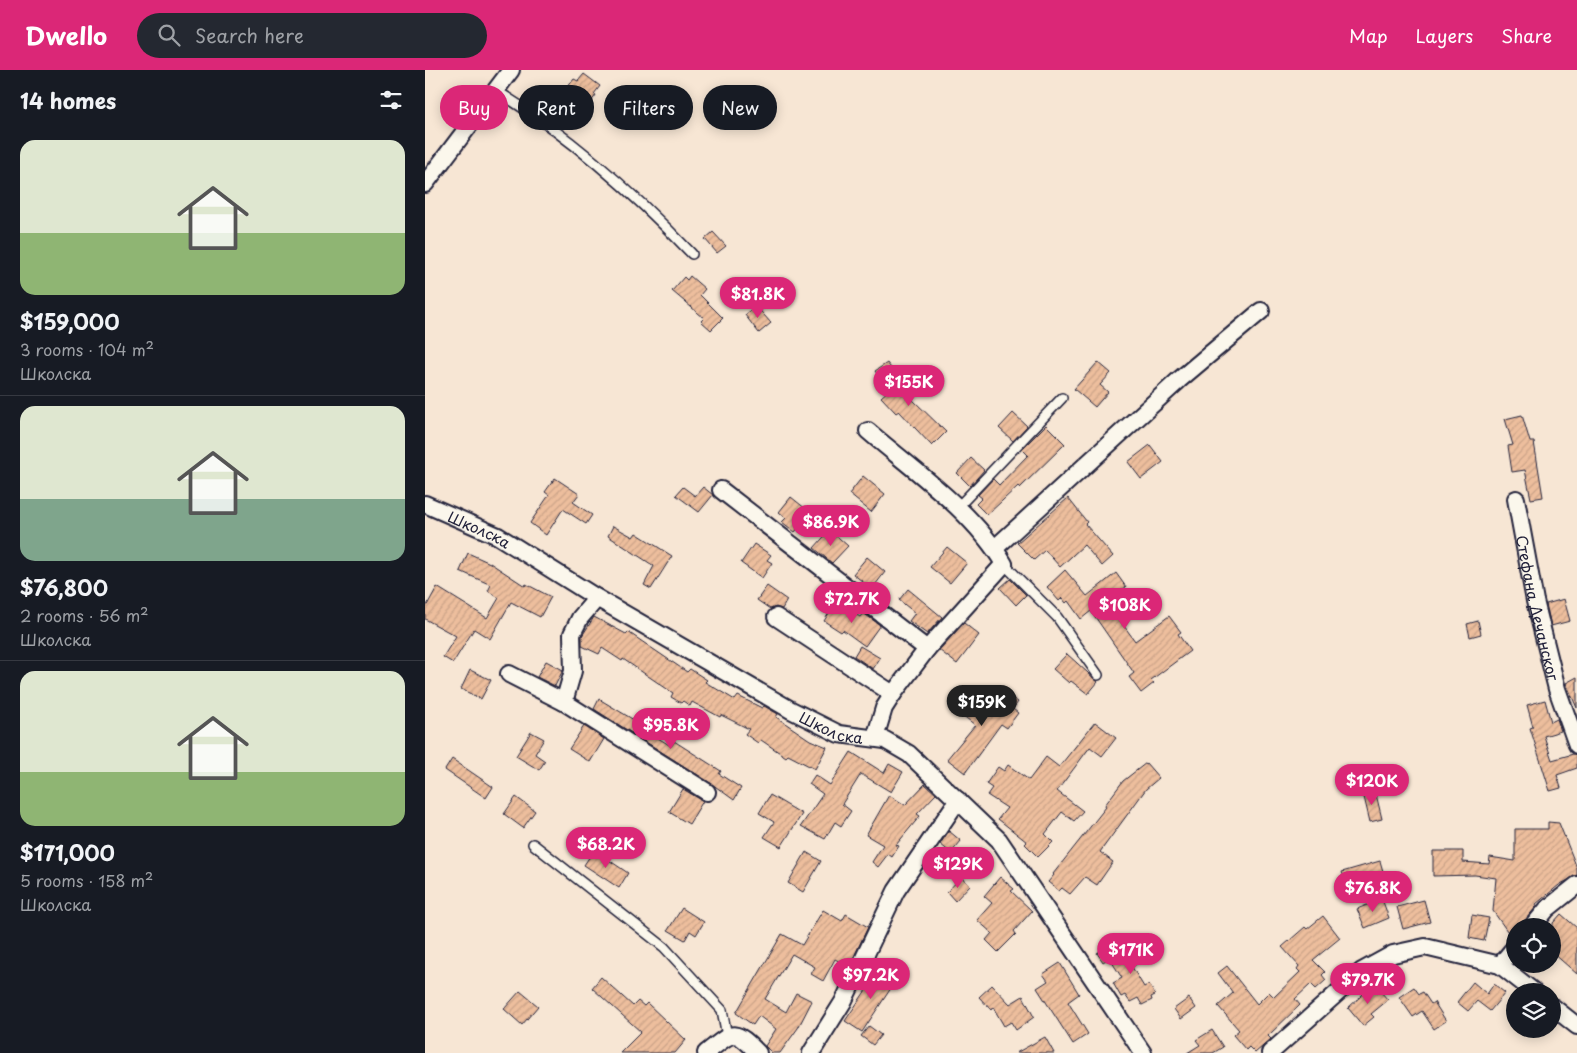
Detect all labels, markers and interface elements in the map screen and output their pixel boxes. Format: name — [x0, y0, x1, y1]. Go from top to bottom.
search box — [137, 13, 487, 58]
text: Dwello — [25, 17, 107, 53]
icon: search — [155, 21, 183, 49]
text: Search here — [195, 21, 304, 49]
text: Map — [1349, 22, 1388, 49]
text: Layers — [1416, 22, 1473, 49]
text: Share — [1501, 22, 1552, 49]
text: 14 homes — [20, 84, 116, 116]
chip: Buy — [440, 85, 508, 130]
chip: Rent — [518, 85, 594, 130]
chip: Filters — [604, 85, 693, 130]
chip: New — [703, 85, 777, 130]
icon: filters — [377, 86, 405, 114]
icon: home — [168, 173, 258, 263]
pin: $81.8K — [717, 276, 799, 319]
text: $81.8K — [731, 281, 785, 305]
text: $159,000 — [20, 305, 120, 337]
text: 3 rooms · 104 m² — [20, 337, 154, 361]
text: Школска — [20, 361, 91, 385]
pin: $155K — [874, 364, 944, 407]
text: $155K — [884, 369, 934, 393]
icon: home — [168, 438, 258, 528]
street label: Школска — [445, 504, 516, 553]
pin: $86.9K — [790, 504, 872, 547]
text: $86.9K — [803, 509, 859, 533]
street label: Стефана Дечанског — [1511, 533, 1566, 683]
text: $76,800 — [20, 571, 108, 603]
pin: $72.7K — [811, 582, 893, 624]
text: $72.7K — [825, 586, 879, 610]
pin: $108K — [1090, 588, 1160, 630]
text: $108K — [1099, 592, 1151, 616]
text: 2 rooms · 56 m² — [20, 603, 149, 627]
text: Школска — [20, 627, 91, 651]
pin: $159K — [947, 684, 1017, 727]
text: $159K — [958, 689, 1006, 713]
icon: home — [168, 703, 258, 793]
street label: Школска — [796, 705, 865, 749]
pin: $95.8K — [630, 708, 712, 750]
text: $95.8K — [643, 712, 699, 736]
pin: $120K — [1337, 764, 1407, 806]
text: $120K — [1346, 768, 1398, 792]
pin: $68.2K — [565, 826, 647, 869]
text: $68.2K — [577, 831, 635, 855]
text: $171,000 — [20, 836, 115, 868]
pin: $129K — [923, 846, 993, 889]
text: $129K — [933, 851, 983, 875]
text: 5 rooms · 158 m² — [20, 868, 153, 892]
pin: $76.8K — [1332, 870, 1414, 913]
text: $76.8K — [1345, 875, 1401, 899]
text: Школска — [20, 892, 91, 916]
map controls — [1506, 918, 1561, 1038]
button: locate — [1506, 918, 1561, 973]
pin: $171K — [1096, 932, 1166, 975]
text: $171K — [1108, 937, 1154, 961]
pin: $97.2K — [830, 958, 912, 1000]
text: $97.2K — [843, 962, 899, 986]
pin: $79.7K — [1327, 962, 1409, 1005]
text: $79.7K — [1341, 967, 1395, 991]
button: layers — [1506, 983, 1561, 1038]

